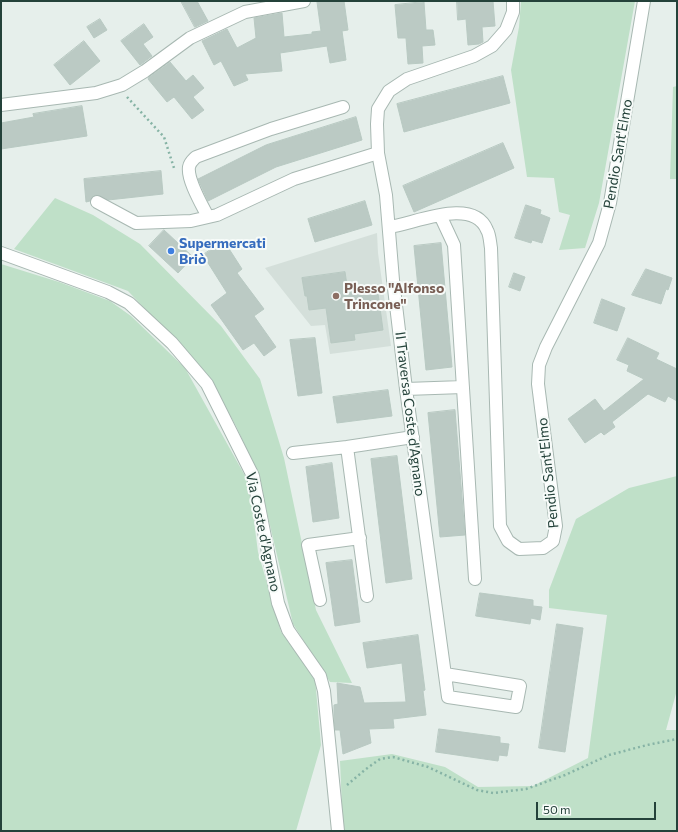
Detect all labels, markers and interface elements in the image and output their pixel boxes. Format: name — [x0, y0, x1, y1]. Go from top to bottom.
street label: Pendio Sant'Elmo — [600, 98, 636, 210]
place label: Supermercati Briò — [179, 235, 266, 268]
marker: Supermercati Briò — [166, 246, 176, 256]
place label: Plesso "Alfonso Trincone" — [344, 280, 444, 312]
marker: Plesso "Alfonso Trincone" — [331, 291, 341, 301]
street label: II Traversa Coste d'Agnano — [392, 331, 428, 497]
street label: Pendio Sant'Elmo — [534, 417, 562, 529]
street label: Via Coste d'Agnano — [242, 471, 284, 593]
scale bar — [538, 794, 658, 820]
text: 50 m — [543, 802, 571, 816]

